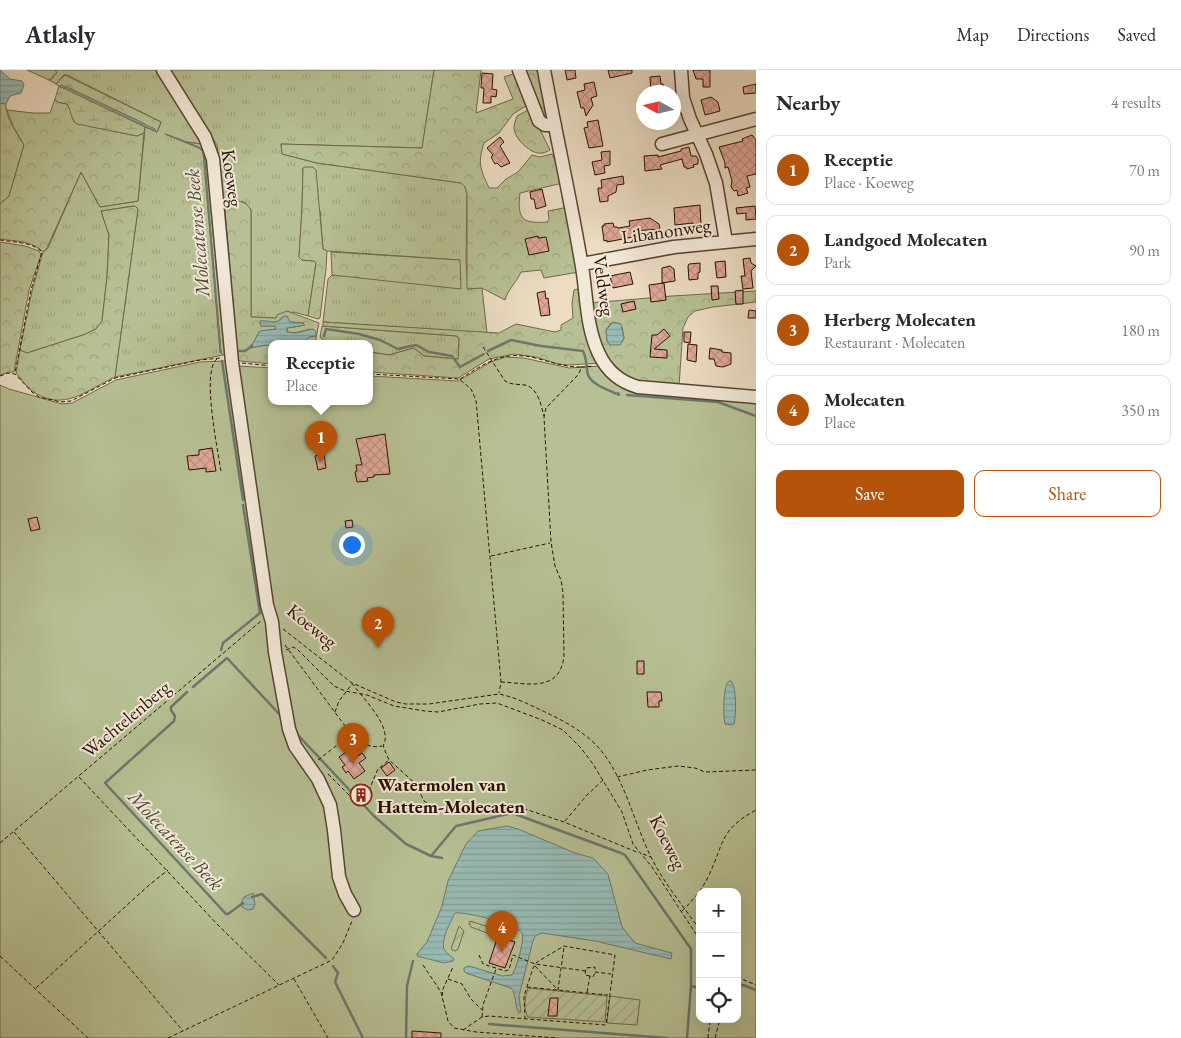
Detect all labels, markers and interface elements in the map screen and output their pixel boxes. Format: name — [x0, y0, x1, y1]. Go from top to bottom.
text: Atlasly — [25, 19, 95, 50]
text: Map — [957, 23, 989, 46]
text: Directions — [1017, 23, 1089, 46]
text: Saved — [1117, 23, 1156, 46]
north arrow — [636, 85, 681, 130]
text: Nearby — [776, 89, 840, 116]
text: 4 results — [1111, 92, 1161, 113]
text: Receptie — [824, 147, 893, 172]
street label: Koeweg — [216, 148, 249, 209]
text: 1 — [789, 160, 797, 181]
text: 70 m — [1129, 160, 1160, 181]
water label: Molecatense Beek — [178, 168, 216, 299]
text: Place · Koeweg — [824, 172, 914, 193]
street label: Libanonweg — [620, 212, 713, 250]
text: Landgoed Molecaten — [824, 227, 987, 252]
text: 2 — [789, 240, 797, 261]
text: 90 m — [1129, 240, 1160, 261]
text: Park — [824, 252, 851, 273]
street label: Veldweg — [587, 254, 621, 319]
text: Herberg Molecaten — [824, 307, 976, 332]
text: 3 — [789, 320, 797, 341]
text: 180 m — [1121, 320, 1160, 341]
text: Restaurant · Molecaten — [824, 332, 966, 353]
popup — [268, 340, 373, 405]
text: Receptie — [286, 350, 355, 375]
text: Place — [286, 375, 318, 396]
text: Molecaten — [824, 387, 905, 412]
text: 4 — [789, 400, 797, 421]
text: 350 m — [1121, 400, 1160, 421]
text: Place — [824, 412, 856, 433]
pin: 1 — [305, 421, 337, 462]
button: Save — [776, 470, 964, 517]
button: Share — [974, 470, 1161, 517]
your location — [339, 532, 365, 558]
street label: Koeweg — [282, 598, 343, 654]
pin: 2 — [362, 607, 394, 648]
street label: Wachtelenberg — [77, 674, 176, 763]
pin: 3 — [337, 723, 369, 764]
place label: Watermolen van Hattem-Molecaten — [377, 772, 525, 819]
water label: Molecatense Beek — [122, 783, 229, 896]
building icon: Watermolen van Hattem-Molecaten — [349, 783, 373, 807]
street label: Koeweg — [644, 810, 693, 874]
map controls — [696, 888, 741, 1023]
button: + — [696, 888, 741, 933]
pin: 4 — [486, 911, 518, 952]
button: − — [696, 933, 741, 978]
button: locate — [696, 978, 741, 1023]

